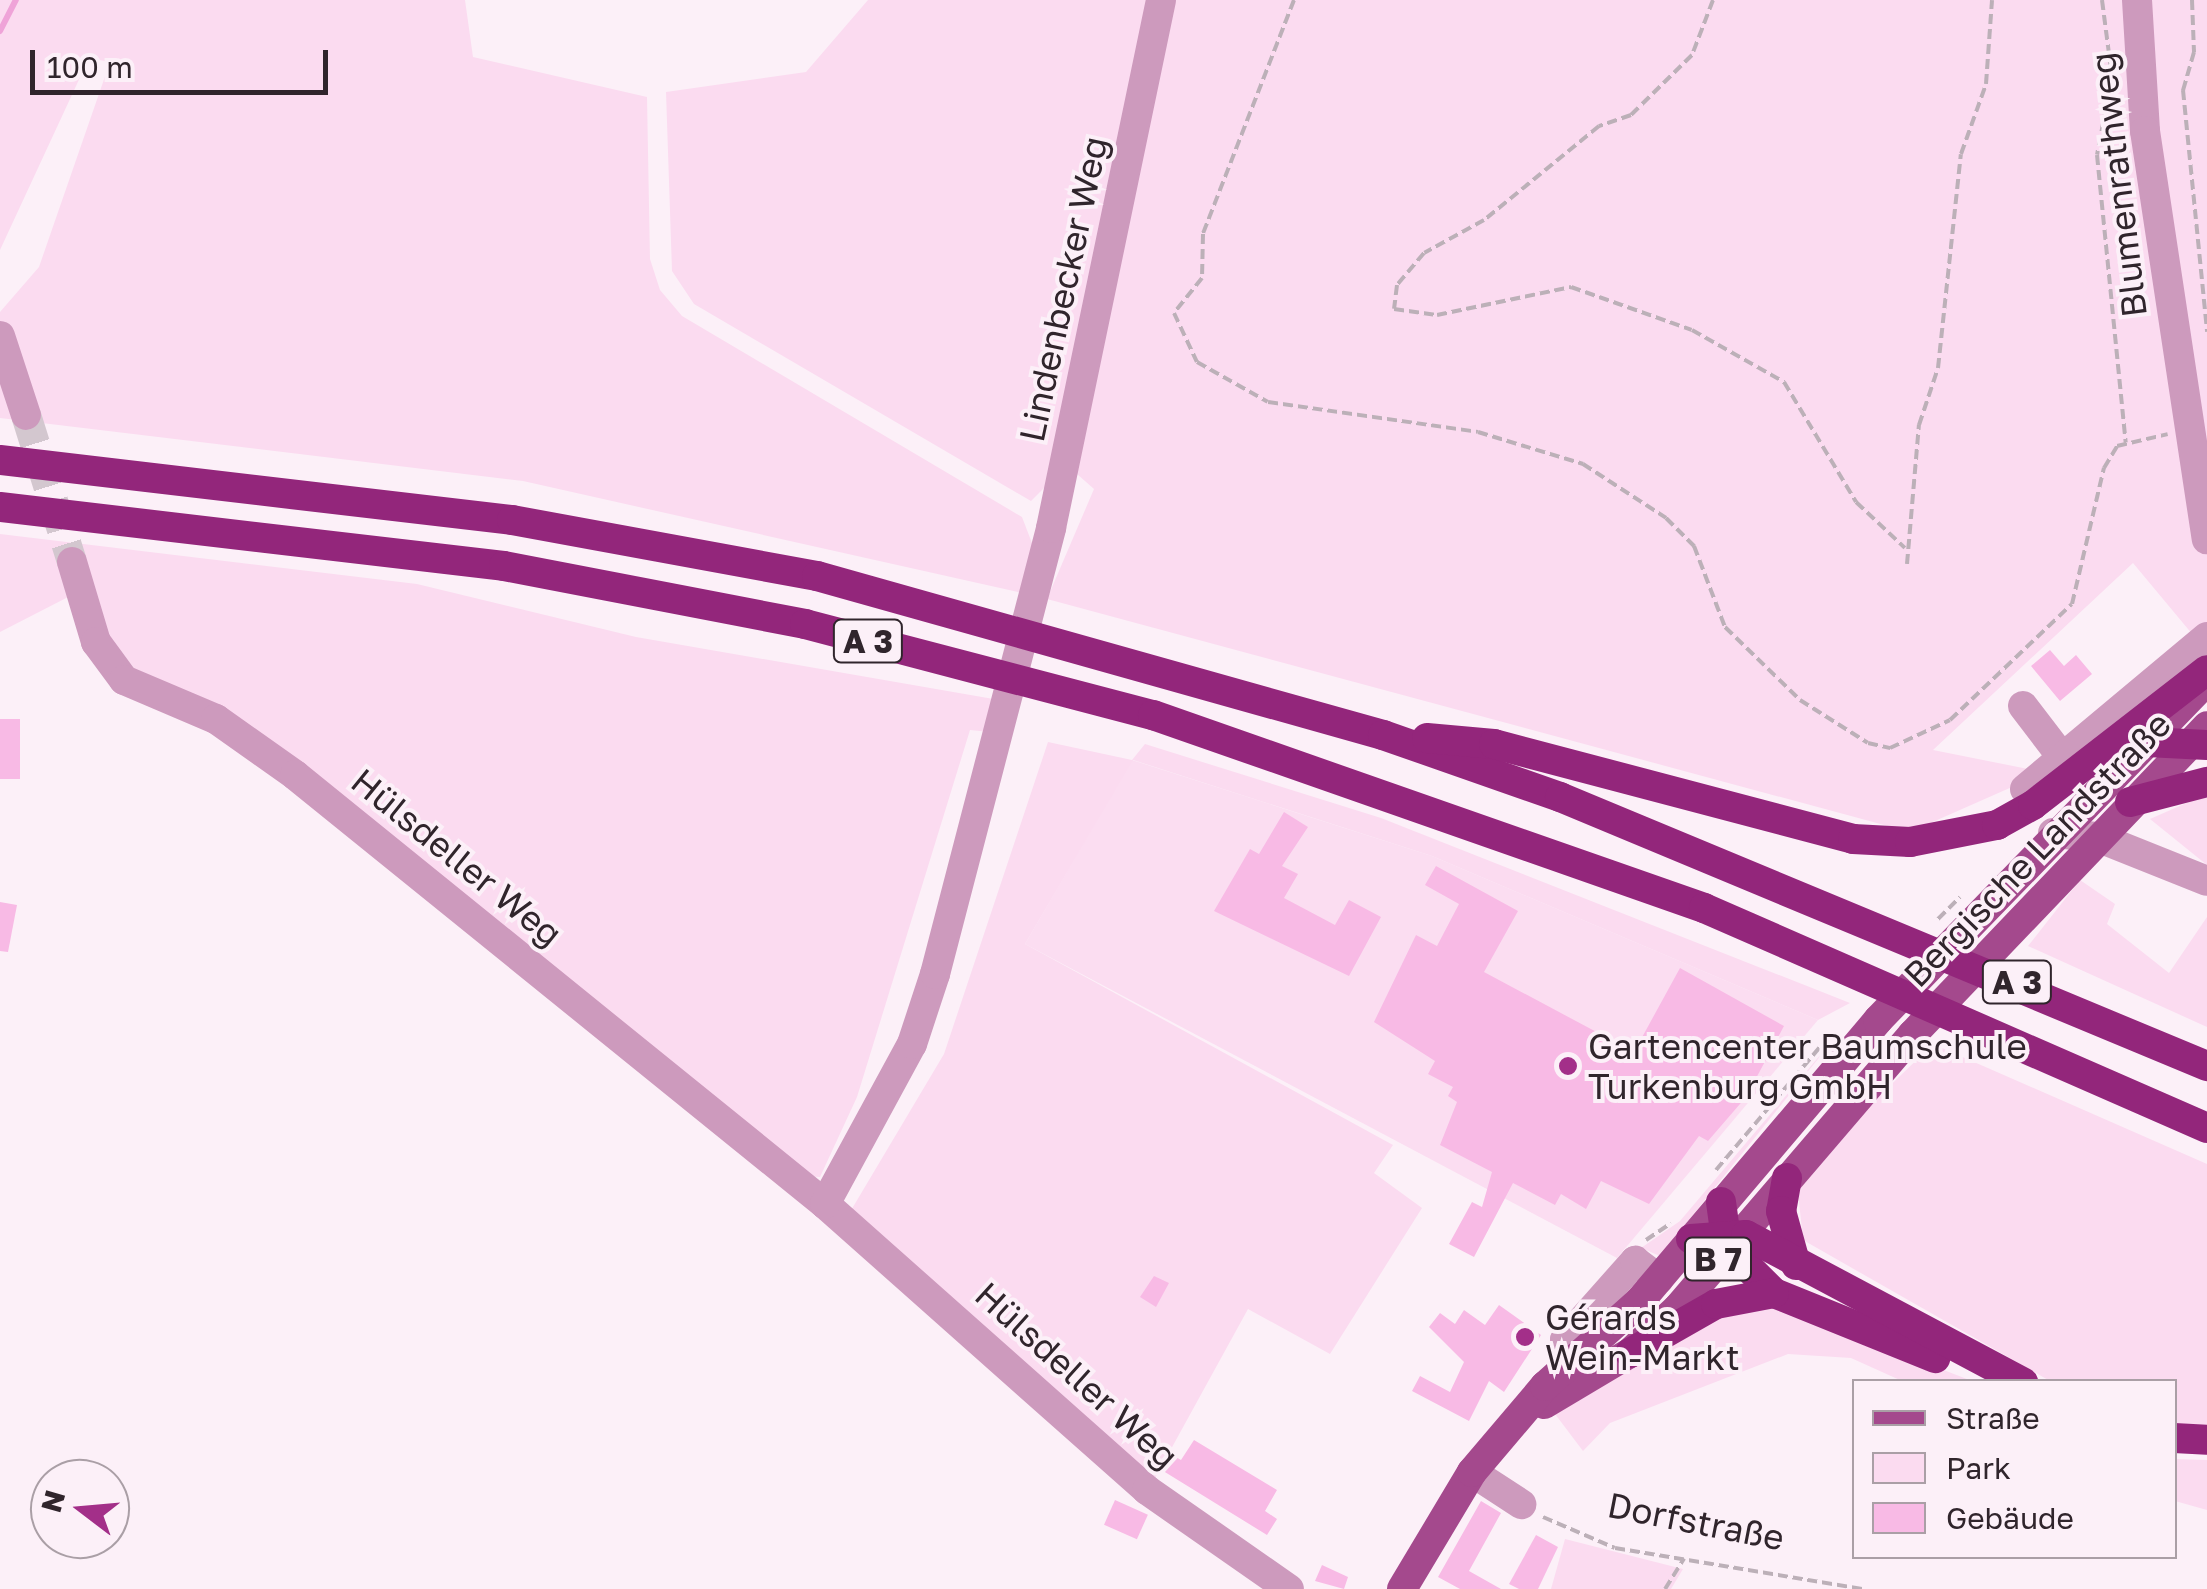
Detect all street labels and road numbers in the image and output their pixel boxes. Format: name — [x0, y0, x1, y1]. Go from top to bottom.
street label: Blumenrathweg — [2081, 50, 2155, 320]
street label: Lindenbecker Weg — [1010, 133, 1116, 445]
road number: A 3 — [830, 614, 906, 668]
street label: Bergische Landstraße — [1895, 703, 2179, 995]
street label: Hülsdeller Weg — [343, 759, 571, 955]
road number: A 3 — [1980, 955, 2054, 1009]
road number: B 7 — [1683, 1232, 1753, 1286]
street label: Hülsdeller Weg — [967, 1273, 1187, 1477]
street label: Dorfstraße — [1604, 1483, 1788, 1559]

